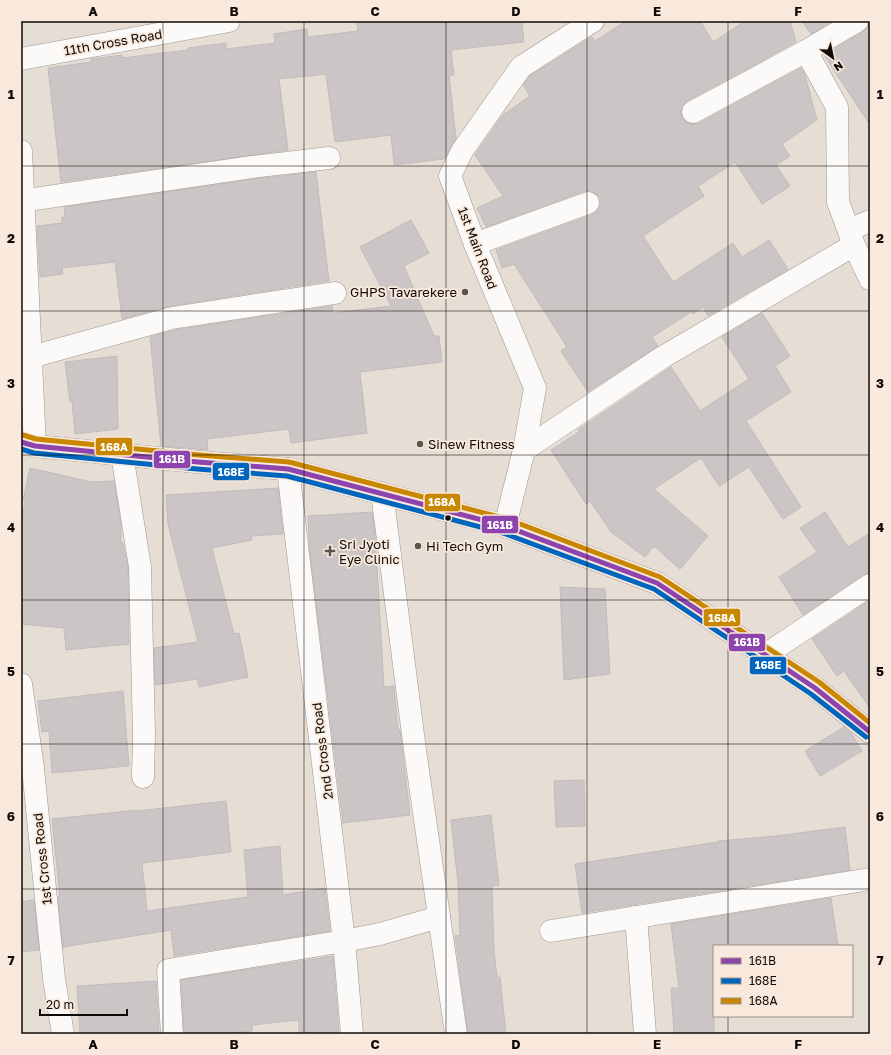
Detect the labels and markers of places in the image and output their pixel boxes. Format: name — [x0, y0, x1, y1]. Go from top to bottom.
place label: GHPS Tavarekere — [350, 284, 457, 300]
marker: GHPS Tavarekere — [460, 287, 470, 297]
place label: Sinew Fitness — [428, 436, 515, 452]
marker: Sinew Fitness — [415, 439, 425, 449]
unlabelled marker — [443, 513, 453, 523]
place label: Sri Jyoti Eye Clinic — [339, 536, 400, 567]
place label: Hi Tech Gym — [426, 538, 503, 554]
marker: Hi Tech Gym — [413, 541, 423, 551]
marker: Sri Jyoti Eye Clinic — [324, 545, 336, 557]

